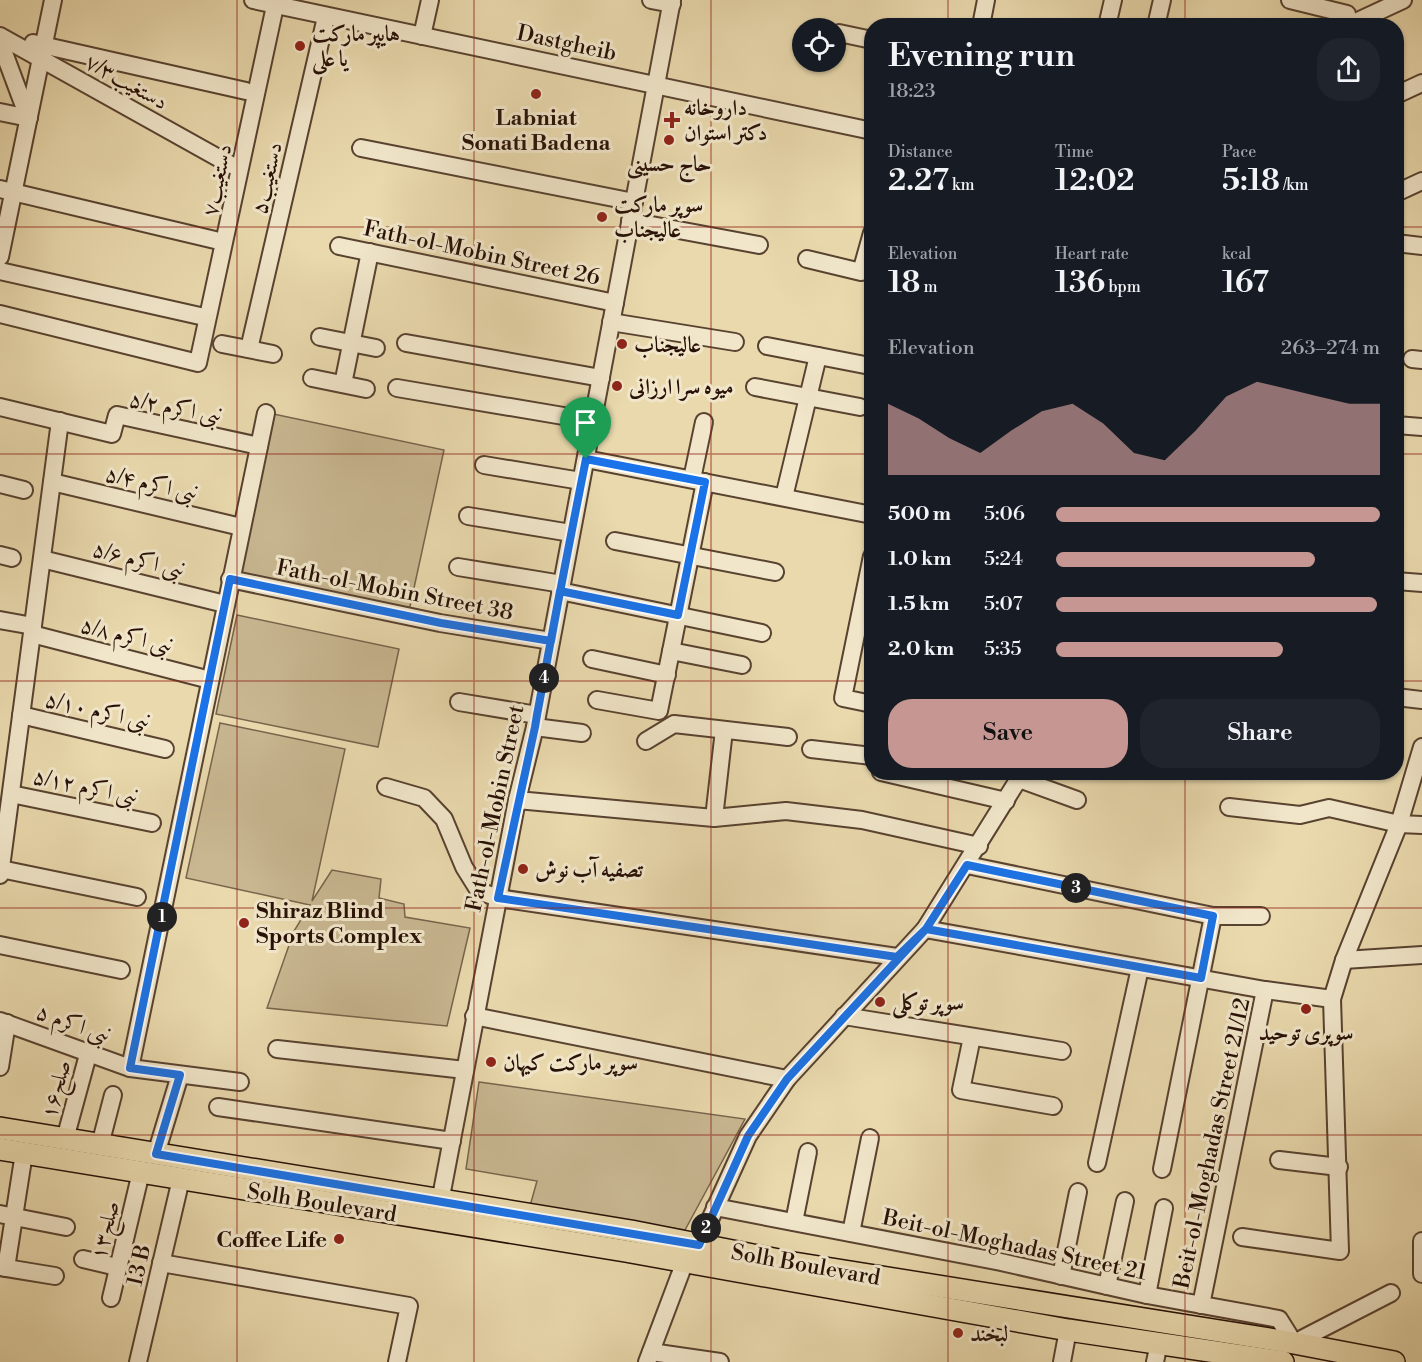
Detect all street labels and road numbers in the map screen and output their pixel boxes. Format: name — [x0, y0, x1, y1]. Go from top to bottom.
street label: Dastgheib — [514, 20, 619, 67]
street label: دستغیب۷/۳ — [80, 49, 172, 116]
street label: دستغیب۵ — [246, 139, 289, 217]
street label: دستغیب۷ — [197, 142, 238, 219]
street label: Fath-ol-Mobin Street 26 — [361, 215, 602, 292]
street label: نبی اکرم ۵/۲ — [126, 386, 225, 436]
street label: نبی اکرم ۵/۴ — [101, 461, 201, 513]
street label: نبی اکرم ۵/۶ — [88, 536, 188, 590]
street label: Fath-ol-Mobin Street 38 — [274, 554, 515, 627]
street label: نبی اکرم ۵/۸ — [76, 612, 176, 666]
street label: نبی اکرم ۵/۱۰ — [41, 686, 153, 742]
street label: Fath-ol-Mobin Street — [460, 702, 531, 914]
street label: نبی اکرم ۵/۱۲ — [29, 763, 141, 817]
street label: Beit-ol-Moghadas Street 21/12 — [1168, 996, 1256, 1292]
street label: نبی اکرم ۵ — [31, 998, 115, 1055]
street label: صلح۱۶ — [36, 1057, 82, 1123]
street label: Solh Boulevard — [245, 1178, 399, 1229]
street label: صلح۱۳ — [85, 1198, 131, 1264]
street label: Beit-ol-Moghadas Street 21 — [879, 1204, 1150, 1287]
street label: Solh Boulevard — [729, 1239, 883, 1292]
street label: 13 B — [122, 1242, 157, 1289]

